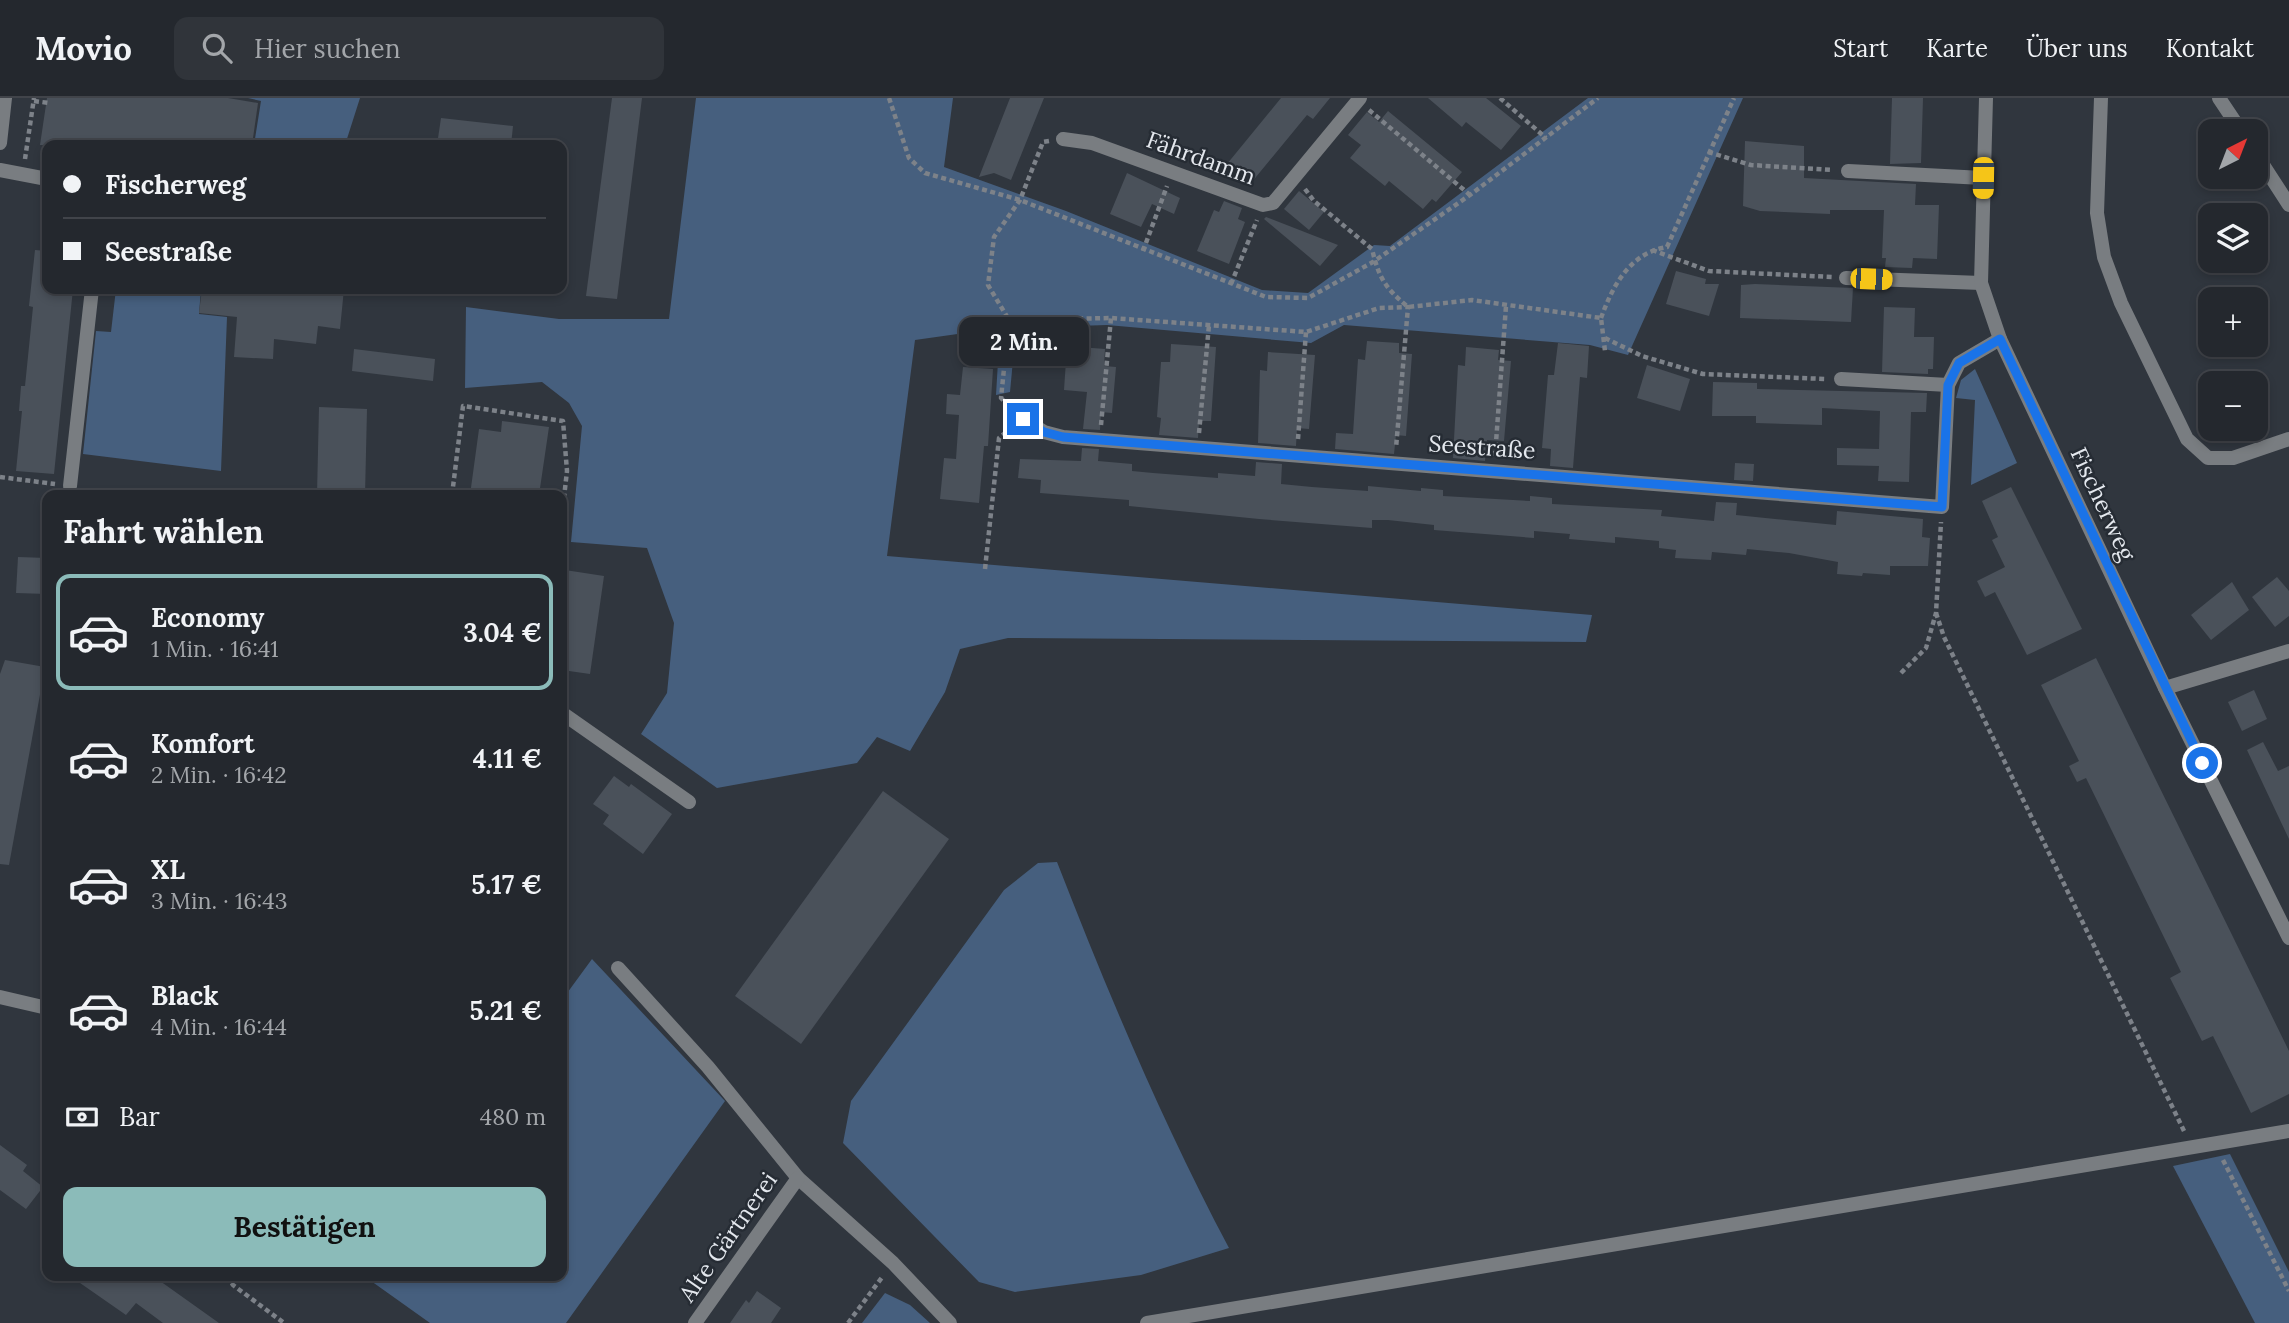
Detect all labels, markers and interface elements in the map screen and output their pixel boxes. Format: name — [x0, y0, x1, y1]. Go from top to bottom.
search box — [174, 17, 664, 80]
text: Movio — [35, 27, 132, 69]
icon: search — [198, 29, 236, 67]
text: Hier suchen — [254, 32, 400, 65]
text: Start — [1833, 33, 1888, 64]
text: Karte — [1926, 33, 1988, 64]
text: Über uns — [2026, 33, 2128, 64]
text: Kontakt — [2166, 33, 2254, 64]
north arrow — [2198, 119, 2268, 189]
map controls — [2198, 119, 2268, 441]
street label: Fährdamm — [1143, 124, 1260, 191]
car — [1973, 157, 1994, 199]
text: Fischerweg — [105, 168, 246, 201]
button: layers — [2198, 203, 2268, 273]
text: Seestraße — [105, 235, 232, 268]
car — [1850, 268, 1893, 290]
button: + — [2198, 287, 2268, 357]
callout: 2 Min. — [958, 317, 1088, 366]
text: 2 Min. — [990, 327, 1058, 356]
button: − — [2198, 371, 2268, 441]
route end — [1007, 403, 1039, 435]
street label: Seestraße — [1428, 428, 1537, 465]
street label: Fischerweg — [2065, 443, 2143, 566]
text: Fahrt wählen — [63, 511, 264, 552]
icon: car — [67, 601, 130, 664]
text: Economy — [151, 601, 264, 634]
text: 3.04 € — [463, 616, 542, 649]
text: 1 Min. · 16:41 — [151, 634, 279, 663]
icon: car — [67, 727, 130, 790]
text: Komfort — [151, 727, 255, 760]
text: 4.11 € — [473, 742, 542, 775]
route start — [2186, 747, 2218, 779]
text: 2 Min. · 16:42 — [151, 760, 287, 789]
icon: car — [67, 853, 130, 916]
text: XL — [151, 853, 185, 886]
text: 5.17 € — [471, 868, 542, 901]
text: 3 Min. · 16:43 — [151, 886, 288, 915]
icon: car — [67, 979, 130, 1042]
text: Black — [151, 979, 219, 1012]
text: 5.21 € — [470, 994, 542, 1027]
text: 4 Min. · 16:44 — [151, 1012, 287, 1041]
icon: cash — [63, 1098, 101, 1136]
text: Bar — [119, 1100, 160, 1133]
text: 480 m — [480, 1102, 546, 1131]
street label: Alte Gärtnerei — [672, 1166, 783, 1308]
button: Bestätigen — [63, 1187, 546, 1267]

